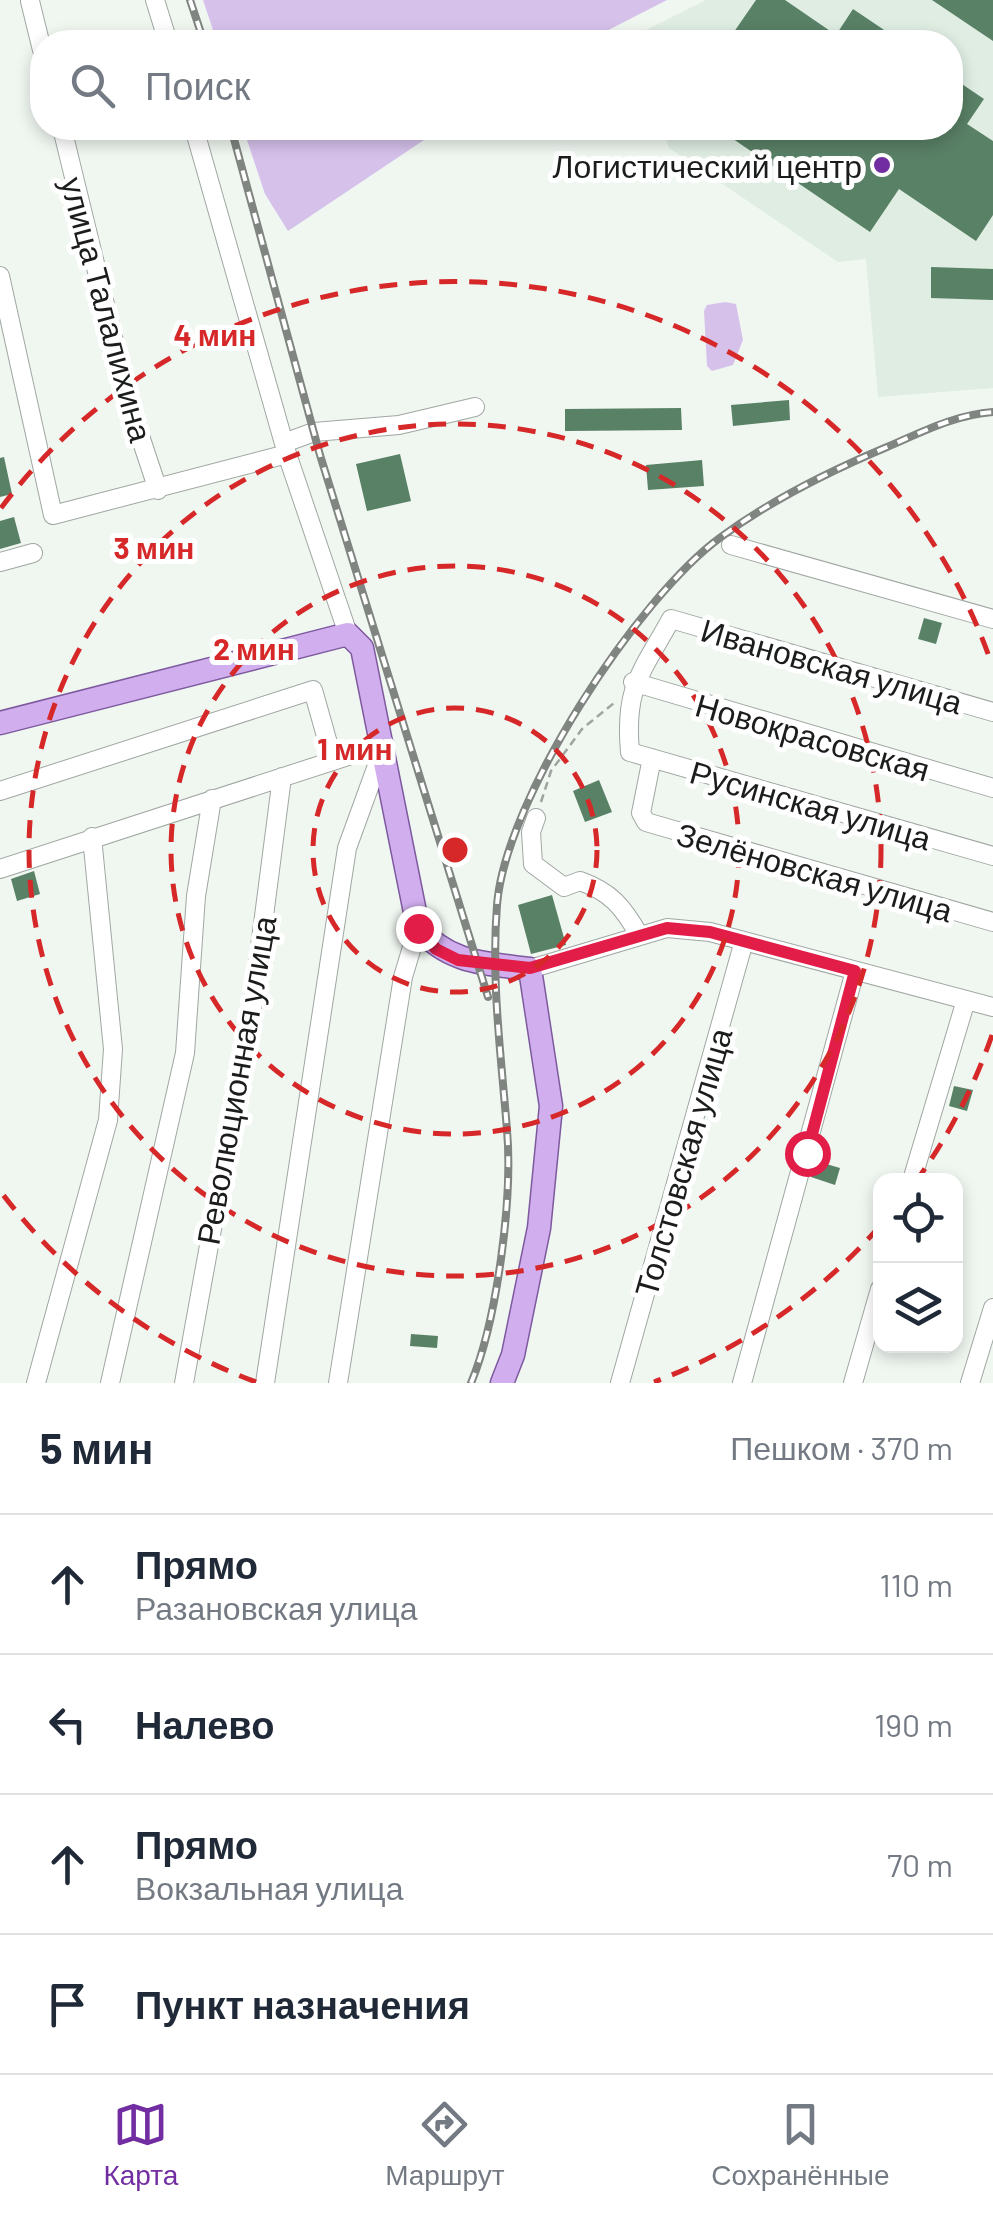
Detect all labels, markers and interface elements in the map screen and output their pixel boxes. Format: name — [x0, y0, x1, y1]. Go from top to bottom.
search box — [30, 30, 963, 140]
icon: search — [65, 58, 120, 113]
text: Поиск — [145, 62, 250, 108]
place label: Логистический центр — [553, 146, 862, 185]
marker: Логистический центр — [871, 154, 893, 176]
street label: улица Талалихина — [53, 172, 162, 446]
text: 4 мин — [174, 316, 256, 352]
text: 3 мин — [114, 529, 194, 565]
street label: Ивановская улица — [697, 610, 967, 721]
text: 2 мин — [213, 630, 295, 666]
street label: Новокрасовская — [691, 684, 934, 789]
text: 1 мин — [317, 730, 393, 766]
street label: Русинская улица — [686, 751, 936, 858]
street label: Зелёновская улица — [673, 813, 957, 930]
centre of rings — [437, 832, 473, 868]
route end — [396, 906, 442, 952]
street label: Революционная улица — [187, 913, 284, 1247]
street label: Толстовская улица — [625, 1023, 740, 1301]
route start — [785, 1131, 831, 1177]
map controls — [873, 1173, 963, 1353]
button: locate — [873, 1173, 963, 1263]
button: layers — [873, 1263, 963, 1353]
text: 5 мин — [40, 1422, 153, 1472]
text: Пешком · 370 m — [730, 1428, 953, 1466]
text: Прямо — [135, 1541, 258, 1587]
icon: ahead — [40, 1557, 95, 1612]
text: 110 m — [880, 1565, 953, 1603]
text: Разановская улица — [135, 1588, 418, 1626]
icon: left — [40, 1697, 95, 1752]
text: Налево — [135, 1701, 274, 1747]
text: 190 m — [874, 1705, 953, 1743]
text: Прямо — [135, 1821, 258, 1867]
icon: ahead — [40, 1837, 95, 1892]
text: 70 m — [887, 1845, 953, 1883]
text: Вокзальная улица — [135, 1868, 403, 1906]
icon: arrive — [40, 1977, 95, 2032]
text: Пункт назначения — [135, 1981, 470, 2027]
tab: Карта — [103, 2097, 178, 2192]
tab: Маршрут — [385, 2097, 504, 2192]
tab: Сохранённые — [711, 2097, 890, 2192]

